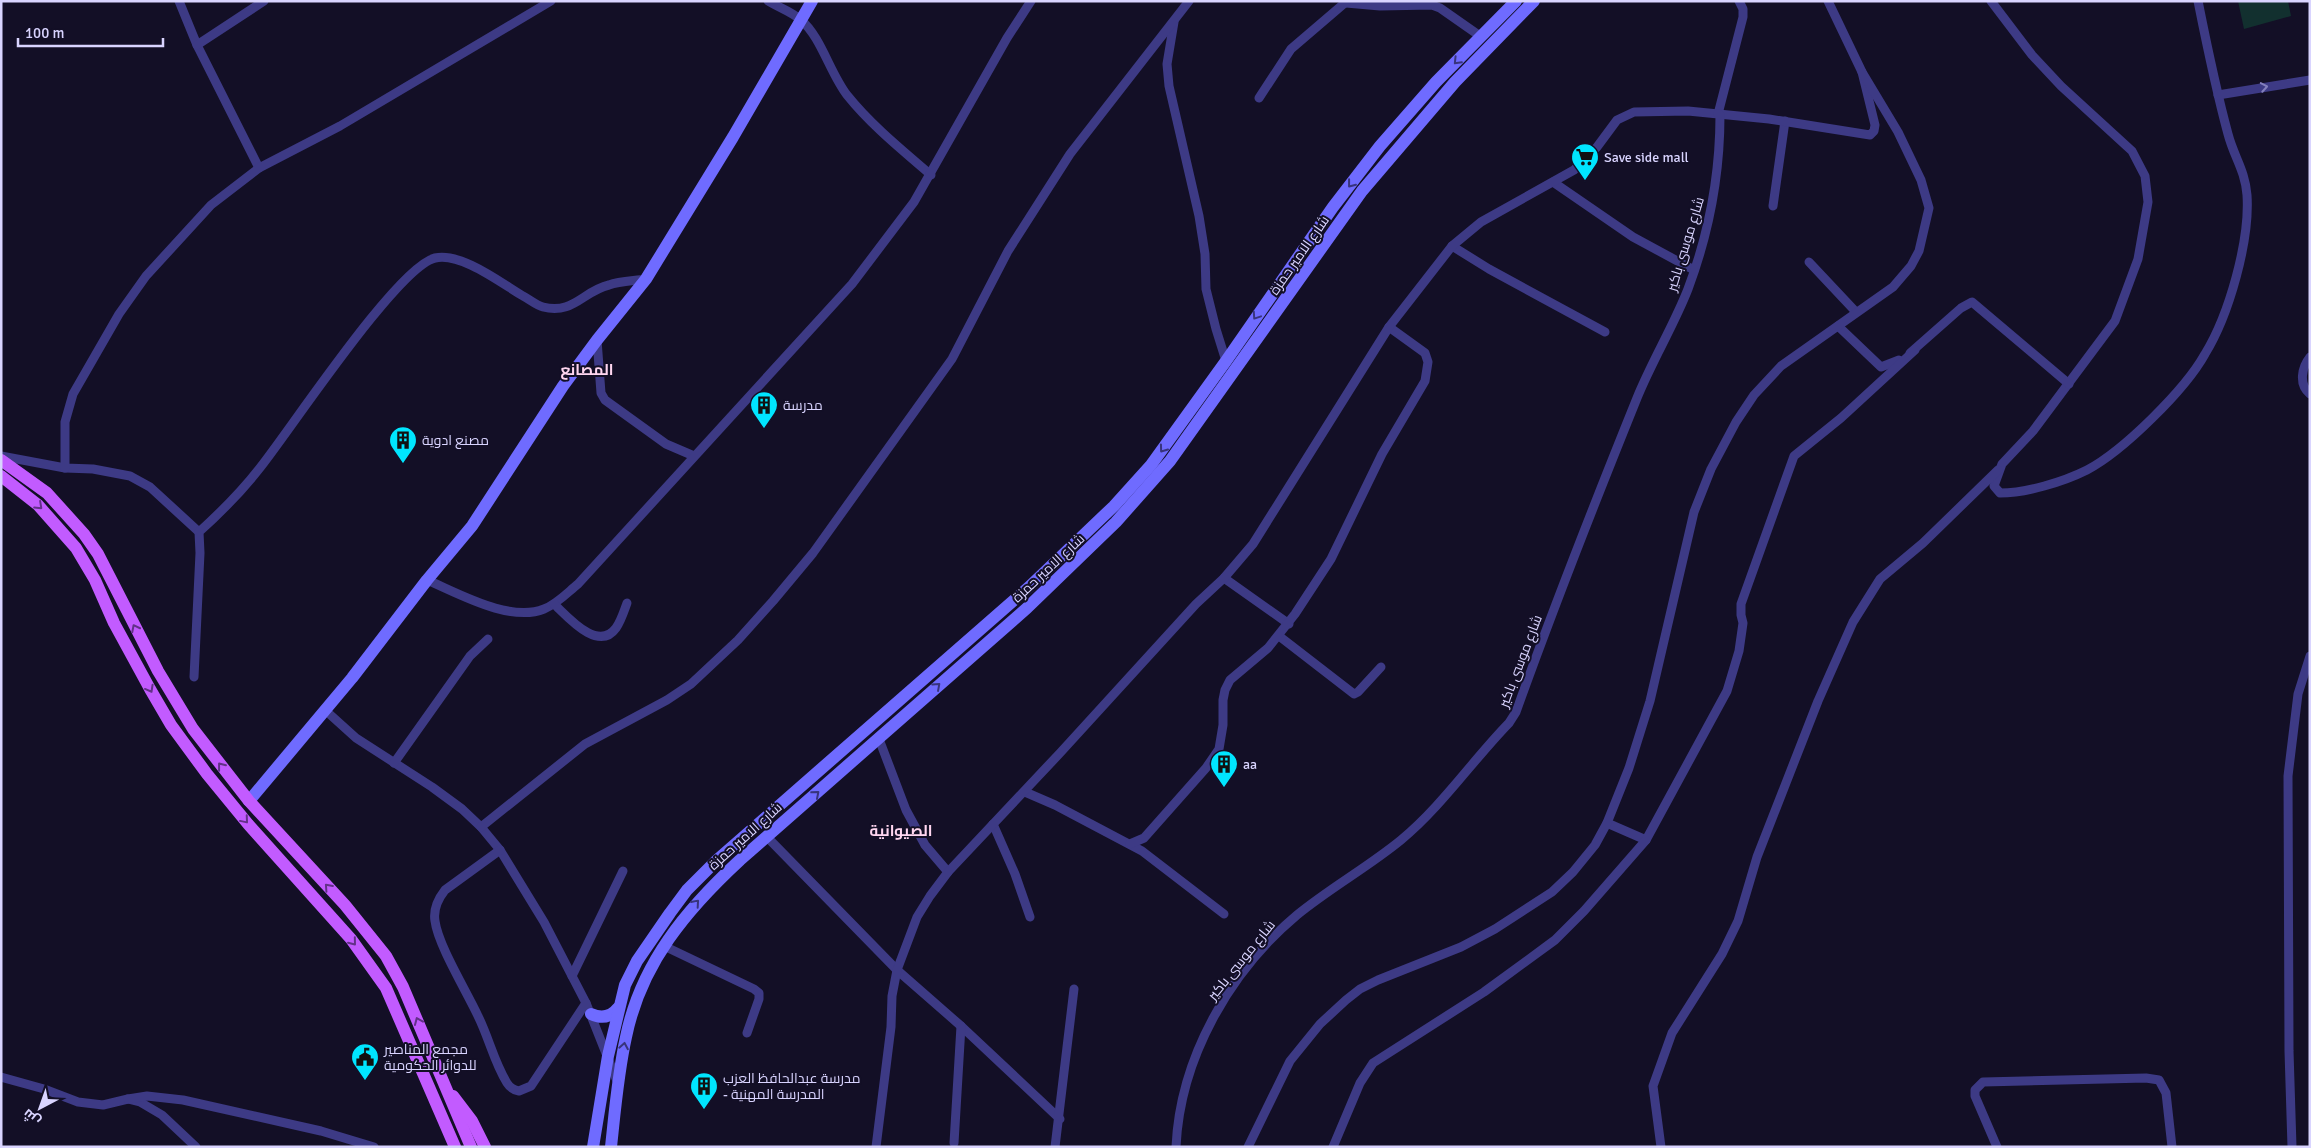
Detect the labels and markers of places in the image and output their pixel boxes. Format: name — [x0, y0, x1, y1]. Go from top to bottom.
supermarket icon: Save side mall — [1570, 142, 1600, 181]
place label: Save side mall — [1604, 149, 1689, 166]
building icon: مدرسة — [749, 390, 779, 429]
place label: مدرسة — [783, 397, 823, 414]
building icon: مصنع ادوية — [388, 425, 418, 464]
place label: مصنع ادوية — [422, 432, 489, 449]
building icon: aa — [1209, 749, 1239, 788]
place label: aa — [1243, 756, 1257, 773]
place label: مجمع المناصير للدوائر الحكومية — [383, 1041, 477, 1074]
public building icon: مجمع المناصير للدوائر الحكومية — [350, 1042, 380, 1081]
place label: مدرسة عبدالحافظ العزب - المدرسة المهنية — [723, 1070, 861, 1103]
building icon: مدرسة عبدالحافظ العزب - المدرسة المهنية — [689, 1071, 719, 1110]

